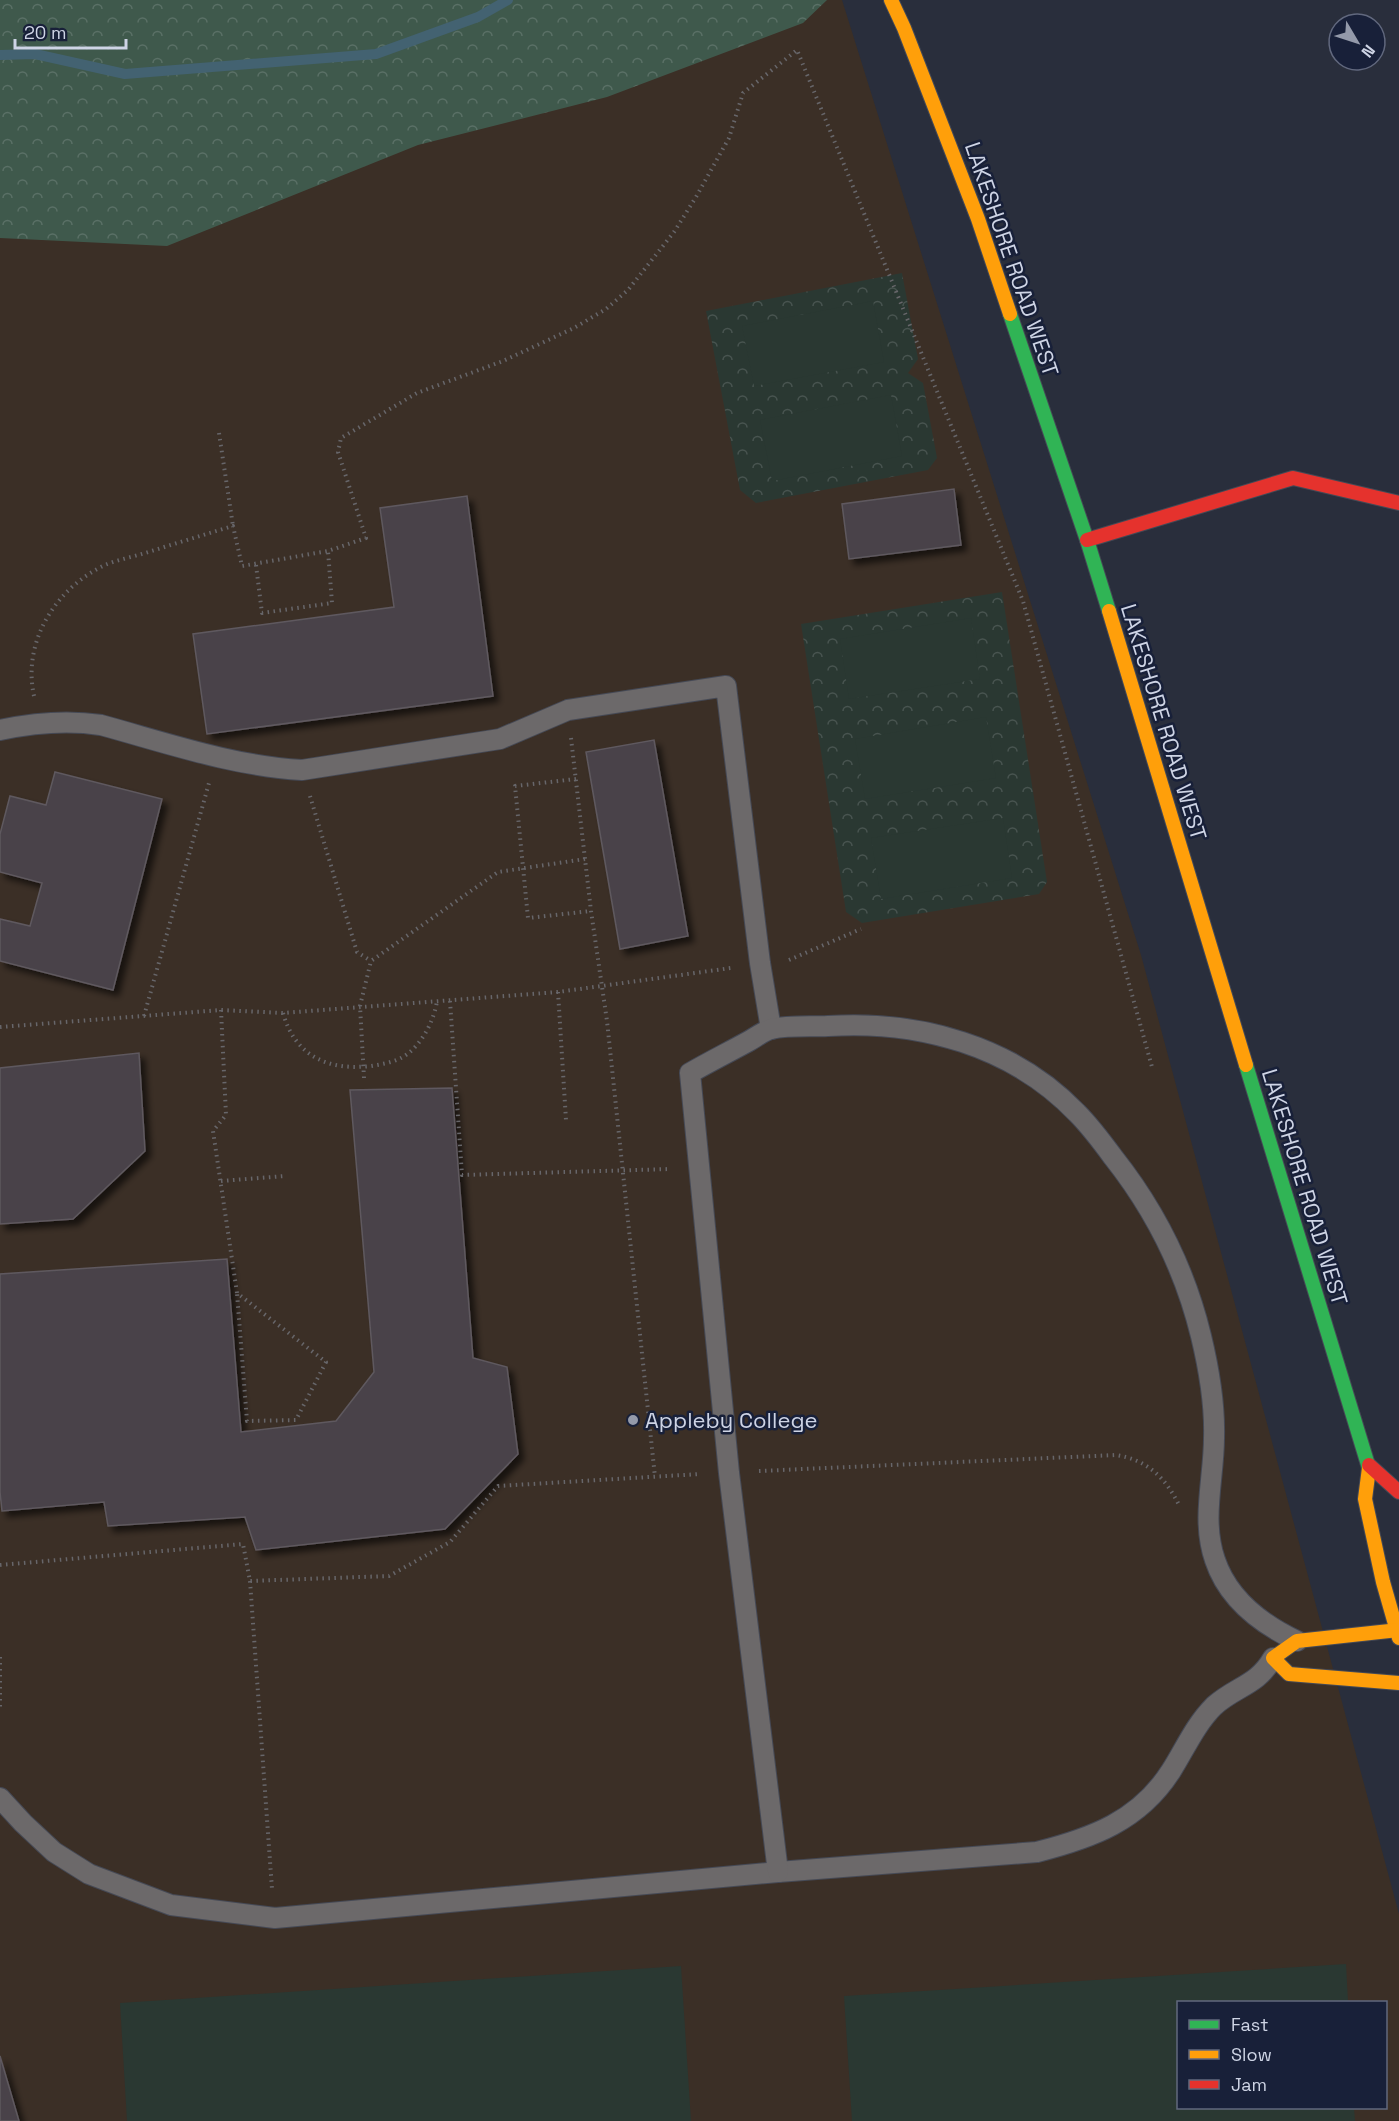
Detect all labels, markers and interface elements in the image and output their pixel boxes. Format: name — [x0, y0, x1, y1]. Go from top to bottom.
scale bar — [15, 12, 126, 50]
north arrow — [1327, 12, 1387, 72]
text: 20 m — [24, 21, 67, 44]
text: N — [1357, 40, 1380, 62]
street label: LAKESHORE ROAD WEST — [959, 138, 1065, 380]
street label: LAKESHORE ROAD WEST — [1115, 600, 1213, 844]
street label: LAKESHORE ROAD WEST — [1256, 1065, 1354, 1309]
place label: Appleby College — [645, 1406, 818, 1434]
marker: Appleby College — [626, 1413, 640, 1427]
legend — [1177, 2001, 1387, 2109]
text: Fast — [1231, 2013, 1268, 2036]
text: Slow — [1231, 2043, 1272, 2066]
text: Jam — [1231, 2073, 1267, 2096]

